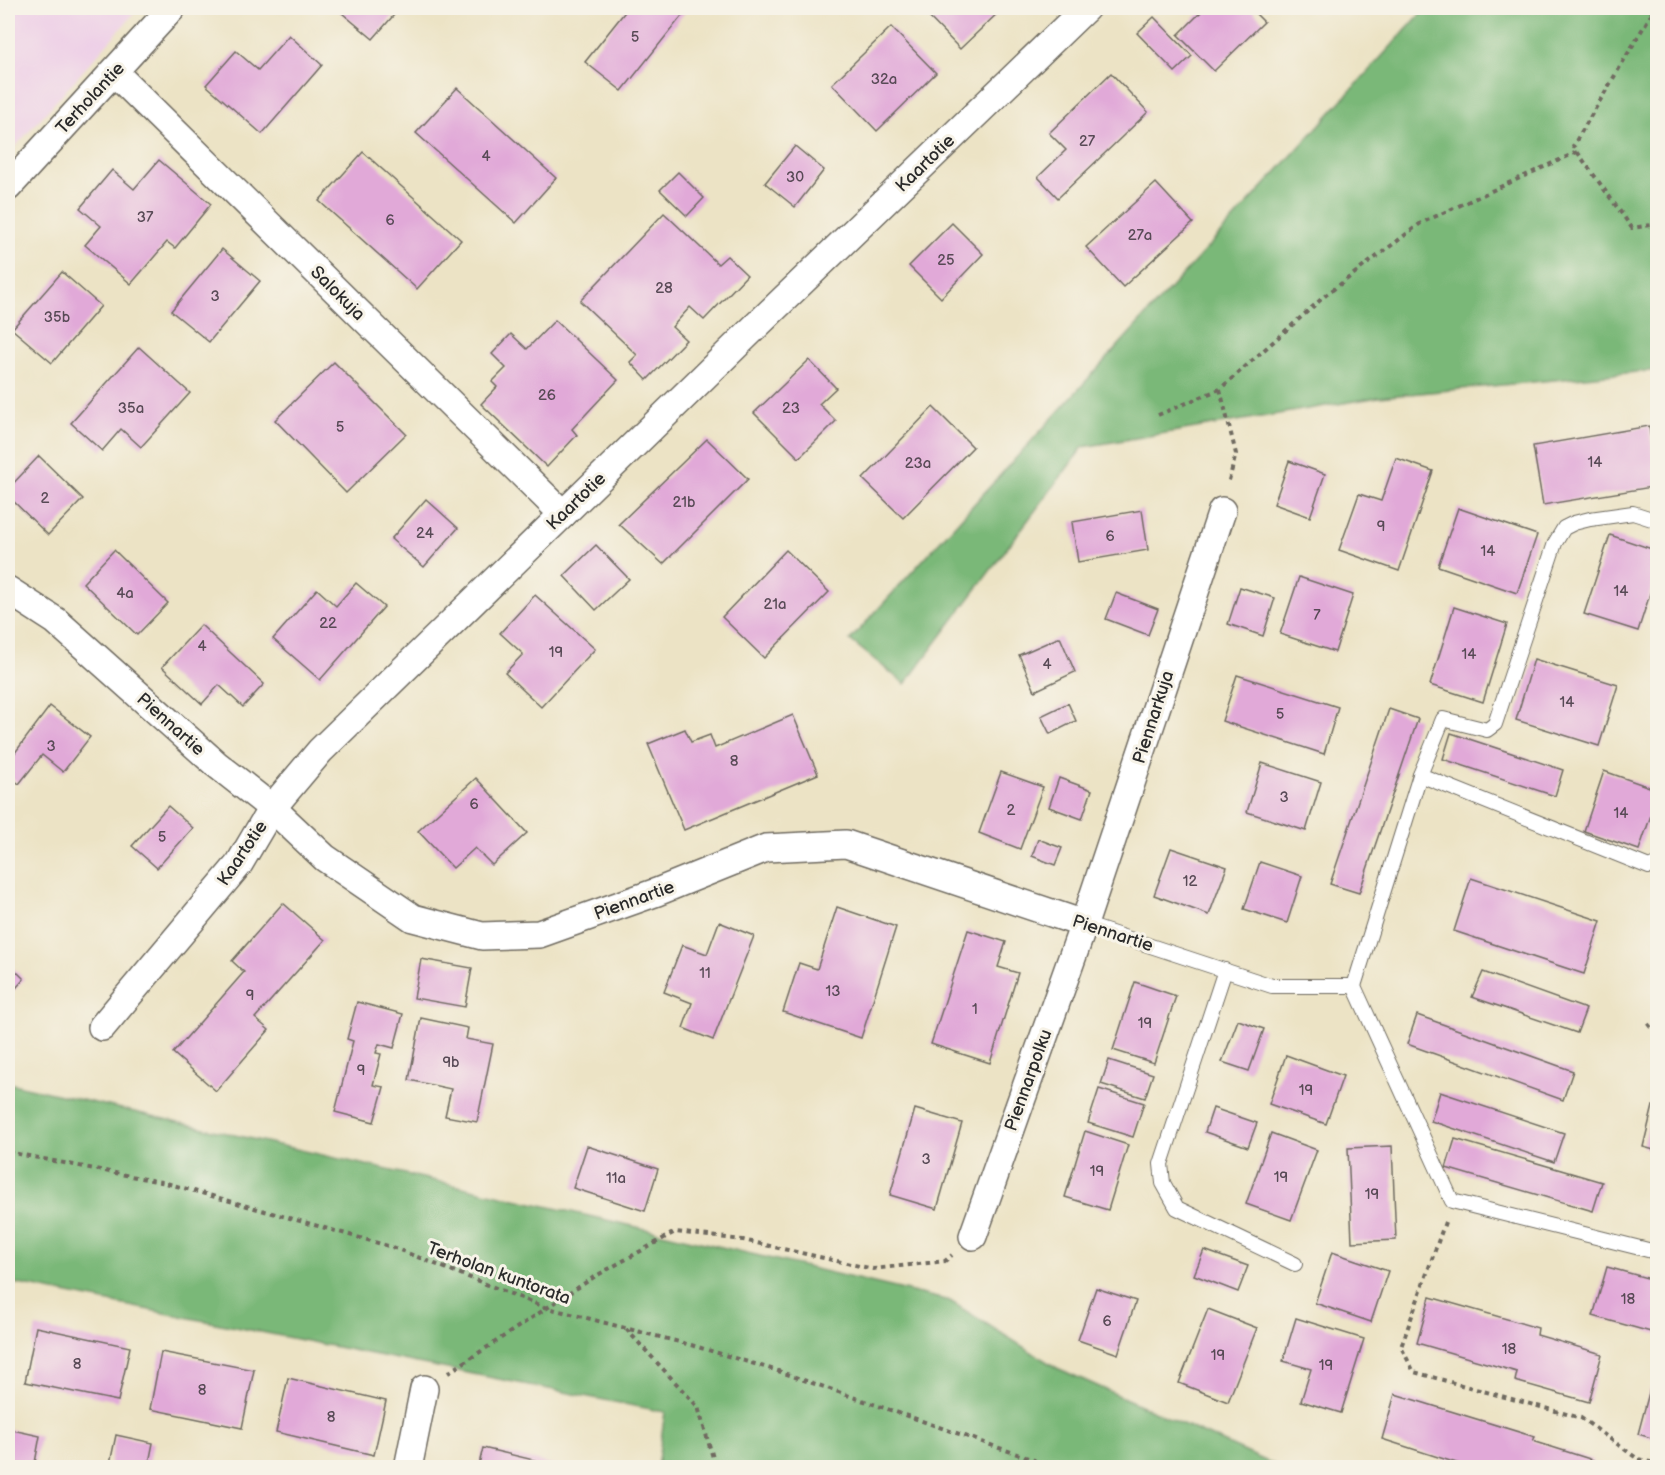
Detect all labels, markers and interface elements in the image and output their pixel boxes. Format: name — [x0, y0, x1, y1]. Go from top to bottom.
house number: 5 — [631, 28, 639, 47]
street label: Terholantie — [52, 58, 129, 139]
house number: 32a — [871, 70, 897, 89]
street label: Kaartotie — [891, 130, 959, 197]
house number: 27 — [1079, 132, 1096, 151]
house number: 4 — [481, 147, 491, 166]
house number: 30 — [786, 168, 804, 187]
house number: 37 — [137, 208, 154, 227]
house number: 6 — [385, 211, 395, 230]
house number: 27a — [1128, 226, 1152, 245]
house number: 25 — [937, 251, 955, 270]
street label: Salokuja — [306, 262, 369, 325]
house number: 28 — [655, 279, 673, 298]
house number: 3 — [210, 287, 220, 306]
house number: 35b — [44, 308, 71, 327]
house number: 26 — [538, 386, 556, 405]
house number: 35a — [118, 399, 144, 418]
house number: 23 — [782, 399, 800, 418]
house number: 5 — [336, 418, 344, 437]
house number: 14 — [1588, 453, 1602, 472]
house number: 23a — [905, 454, 931, 473]
street label: Kaartotie — [542, 468, 610, 535]
house number: 2 — [41, 489, 50, 508]
house number: 21b — [673, 493, 696, 512]
house number: 9 — [1377, 517, 1385, 536]
house number: 24 — [416, 524, 434, 543]
house number: 6 — [1105, 527, 1115, 546]
house number: 14 — [1481, 542, 1495, 561]
house number: 14 — [1614, 582, 1628, 601]
house number: 4a — [116, 584, 134, 603]
house number: 21a — [764, 595, 786, 614]
house number: 7 — [1313, 606, 1321, 625]
house number: 22 — [319, 614, 337, 633]
house number: 4 — [197, 637, 207, 656]
house number: 19 — [549, 643, 563, 662]
house number: 14 — [1462, 645, 1476, 664]
house number: 4 — [1042, 655, 1052, 674]
street label: Piennarkuja — [1129, 668, 1178, 766]
street label: Piennartie — [132, 689, 209, 760]
house number: 14 — [1560, 693, 1574, 712]
house number: 5 — [1276, 705, 1284, 724]
house number: 3 — [46, 737, 56, 756]
house number: 8 — [730, 752, 739, 771]
house number: 3 — [1279, 788, 1289, 807]
house number: 6 — [469, 795, 479, 814]
house number: 2 — [1007, 801, 1016, 820]
house number: 14 — [1614, 804, 1628, 823]
street label: Kaartotie — [213, 817, 272, 890]
house number: 5 — [158, 828, 166, 847]
house number: 12 — [1183, 872, 1197, 891]
street label: Piennartie — [591, 876, 677, 925]
street label: Piennartie — [1070, 911, 1156, 957]
house number: 11 — [699, 964, 711, 983]
house number: 13 — [825, 982, 841, 1001]
house number: 9 — [246, 986, 254, 1005]
house number: 1 — [972, 1000, 978, 1019]
house number: 19 — [1138, 1014, 1152, 1033]
street label: Piennarpolku — [1000, 1026, 1057, 1134]
house number: 9b — [442, 1053, 460, 1072]
house number: 9 — [357, 1061, 365, 1080]
house number: 19 — [1299, 1081, 1313, 1100]
house number: 3 — [921, 1150, 931, 1169]
house number: 19 — [1090, 1162, 1104, 1181]
house number: 19 — [1274, 1168, 1288, 1187]
house number: 11a — [606, 1169, 626, 1188]
house number: 19 — [1365, 1185, 1379, 1204]
street label: Terholan kuntorata — [424, 1238, 573, 1309]
house number: 18 — [1621, 1290, 1636, 1309]
house number: 6 — [1102, 1312, 1112, 1331]
house number: 18 — [1502, 1340, 1517, 1359]
house number: 19 — [1211, 1346, 1225, 1365]
house number: 8 — [73, 1355, 82, 1374]
house number: 19 — [1319, 1356, 1333, 1375]
house number: 8 — [198, 1381, 207, 1400]
house number: 8 — [327, 1408, 336, 1427]

